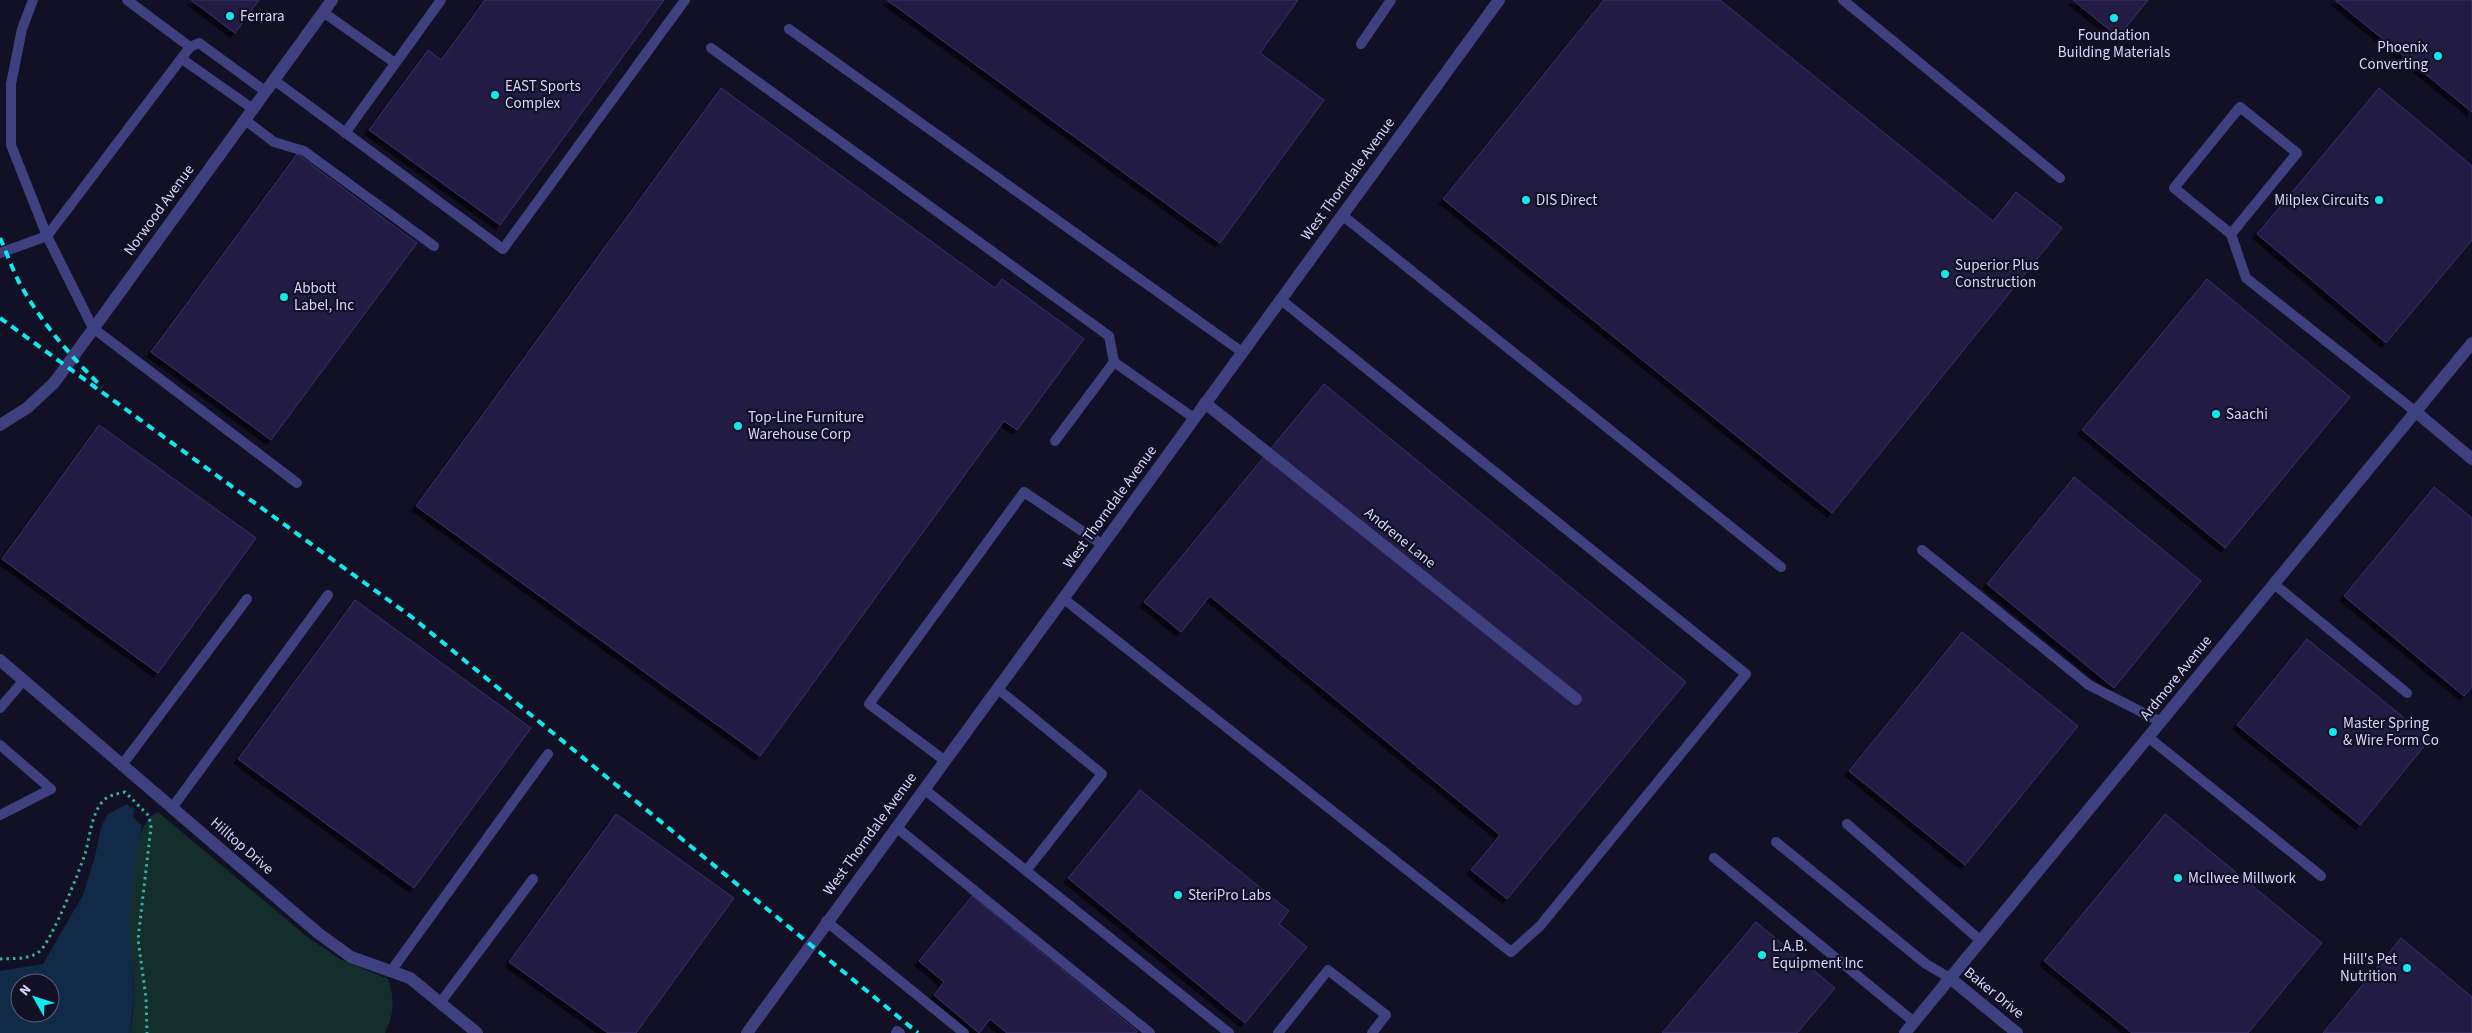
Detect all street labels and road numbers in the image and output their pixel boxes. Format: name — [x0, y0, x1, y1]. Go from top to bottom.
street label: West Thorndale Avenue — [1296, 113, 1400, 245]
street label: Norwood Avenue — [119, 160, 199, 260]
street label: West Thorndale Avenue — [1058, 441, 1162, 573]
street label: Andrene Lane — [1360, 503, 1440, 573]
street label: Ardmore Avenue — [2135, 631, 2217, 725]
street label: West Thorndale Avenue — [818, 768, 922, 900]
street label: Hilltop Drive — [206, 813, 278, 879]
street label: Baker Drive — [1960, 962, 2028, 1024]

